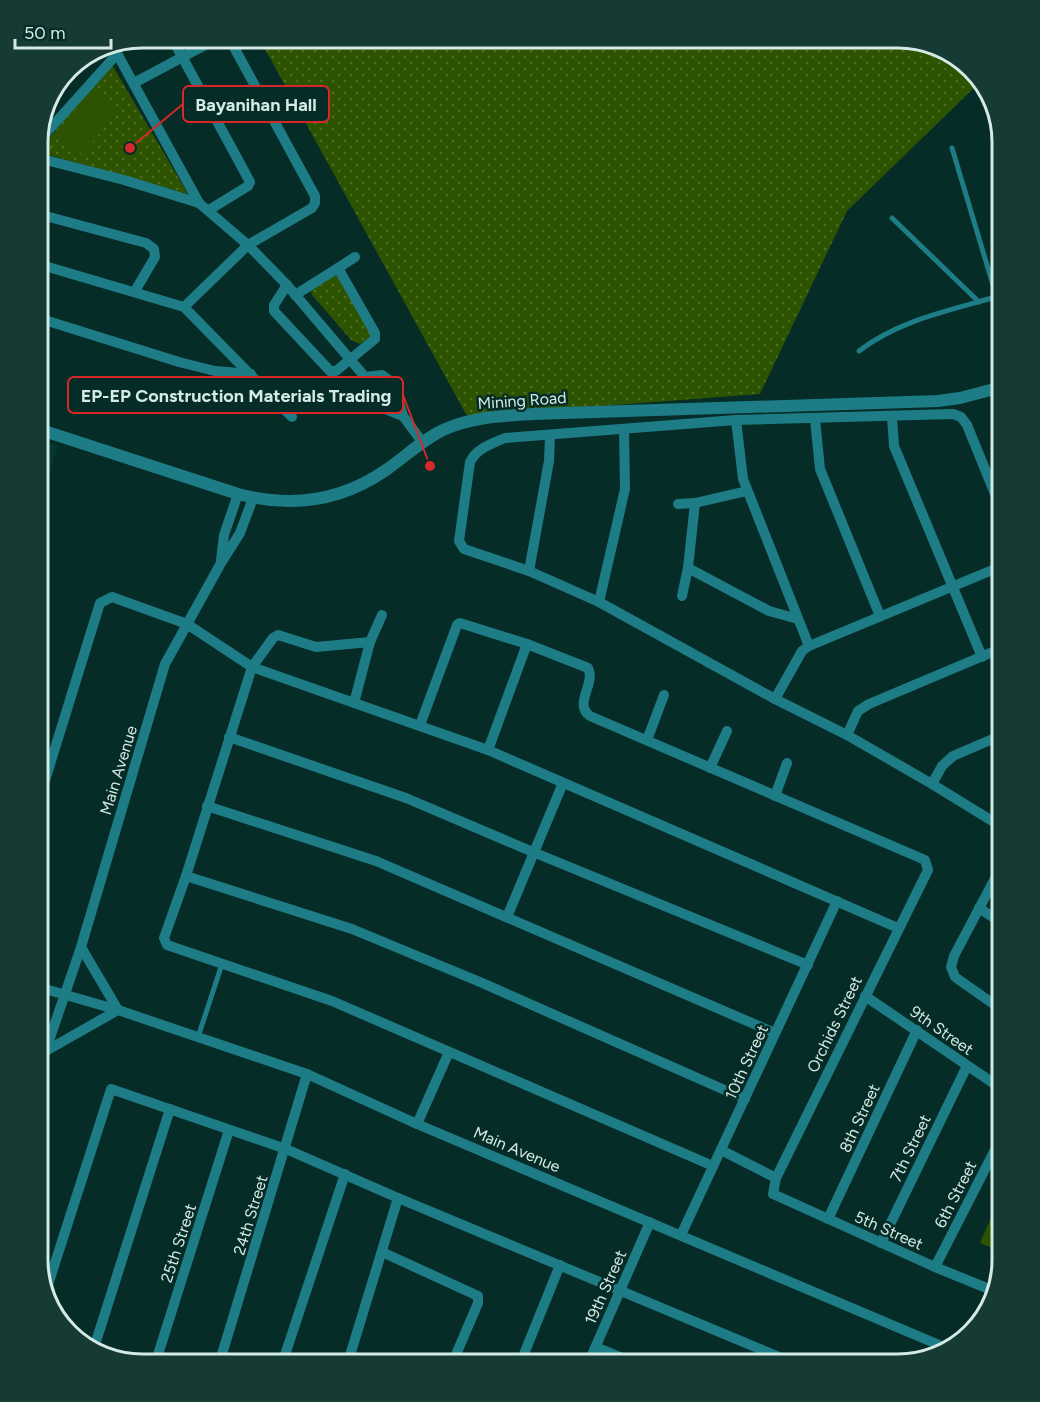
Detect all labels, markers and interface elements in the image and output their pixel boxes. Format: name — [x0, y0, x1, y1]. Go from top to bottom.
scale bar — [15, 12, 111, 50]
text: 50 m — [24, 22, 66, 44]
callout: Bayanihan Hall — [183, 86, 329, 122]
text: Bayanihan Hall — [195, 94, 317, 116]
callout: EP-EP Construction Materials Trading — [68, 377, 403, 413]
text: EP-EP Construction Materials Trading — [81, 385, 391, 407]
street label: Mining Road — [477, 388, 567, 413]
street label: Main Avenue — [96, 723, 141, 817]
street label: Orchids Street — [803, 973, 866, 1075]
street label: 9th Street — [906, 1002, 977, 1059]
street label: 10th Street — [721, 1022, 772, 1103]
street label: 8th Street — [835, 1081, 884, 1156]
street label: 7th Street — [886, 1112, 935, 1185]
street label: Main Avenue — [471, 1123, 563, 1176]
street label: 6th Street — [930, 1157, 980, 1231]
street label: 24th Street — [229, 1173, 272, 1257]
street label: 25th Street — [157, 1201, 200, 1285]
street label: 5th Street — [852, 1207, 926, 1254]
street label: 19th Street — [581, 1247, 630, 1327]

